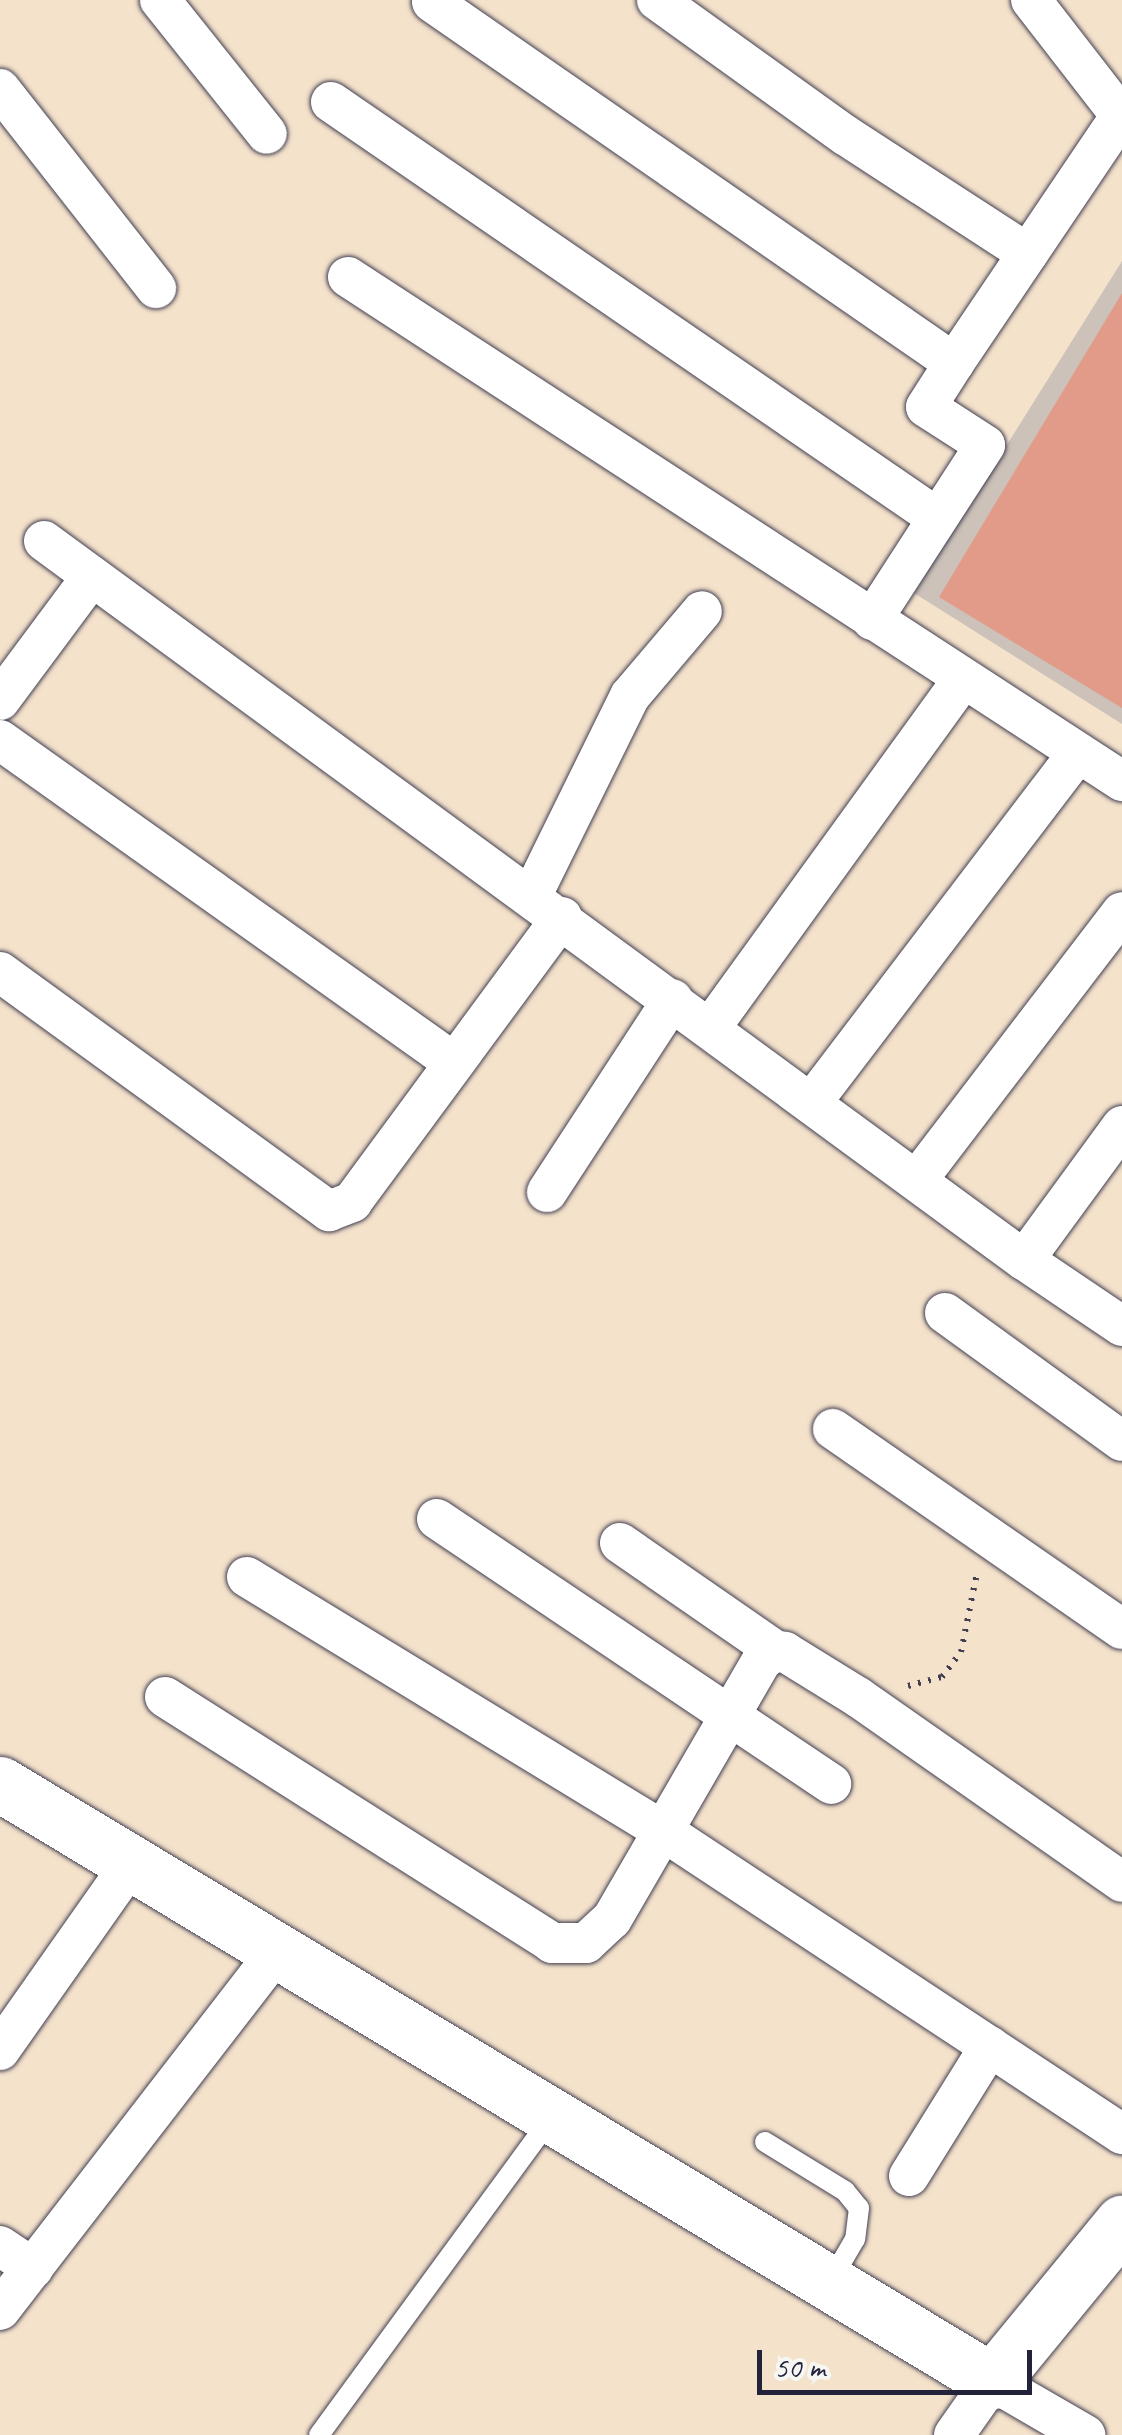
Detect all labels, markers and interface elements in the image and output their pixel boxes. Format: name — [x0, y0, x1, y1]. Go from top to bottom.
scale bar — [762, 2330, 1037, 2392]
text: 50 m — [774, 2348, 825, 2386]

